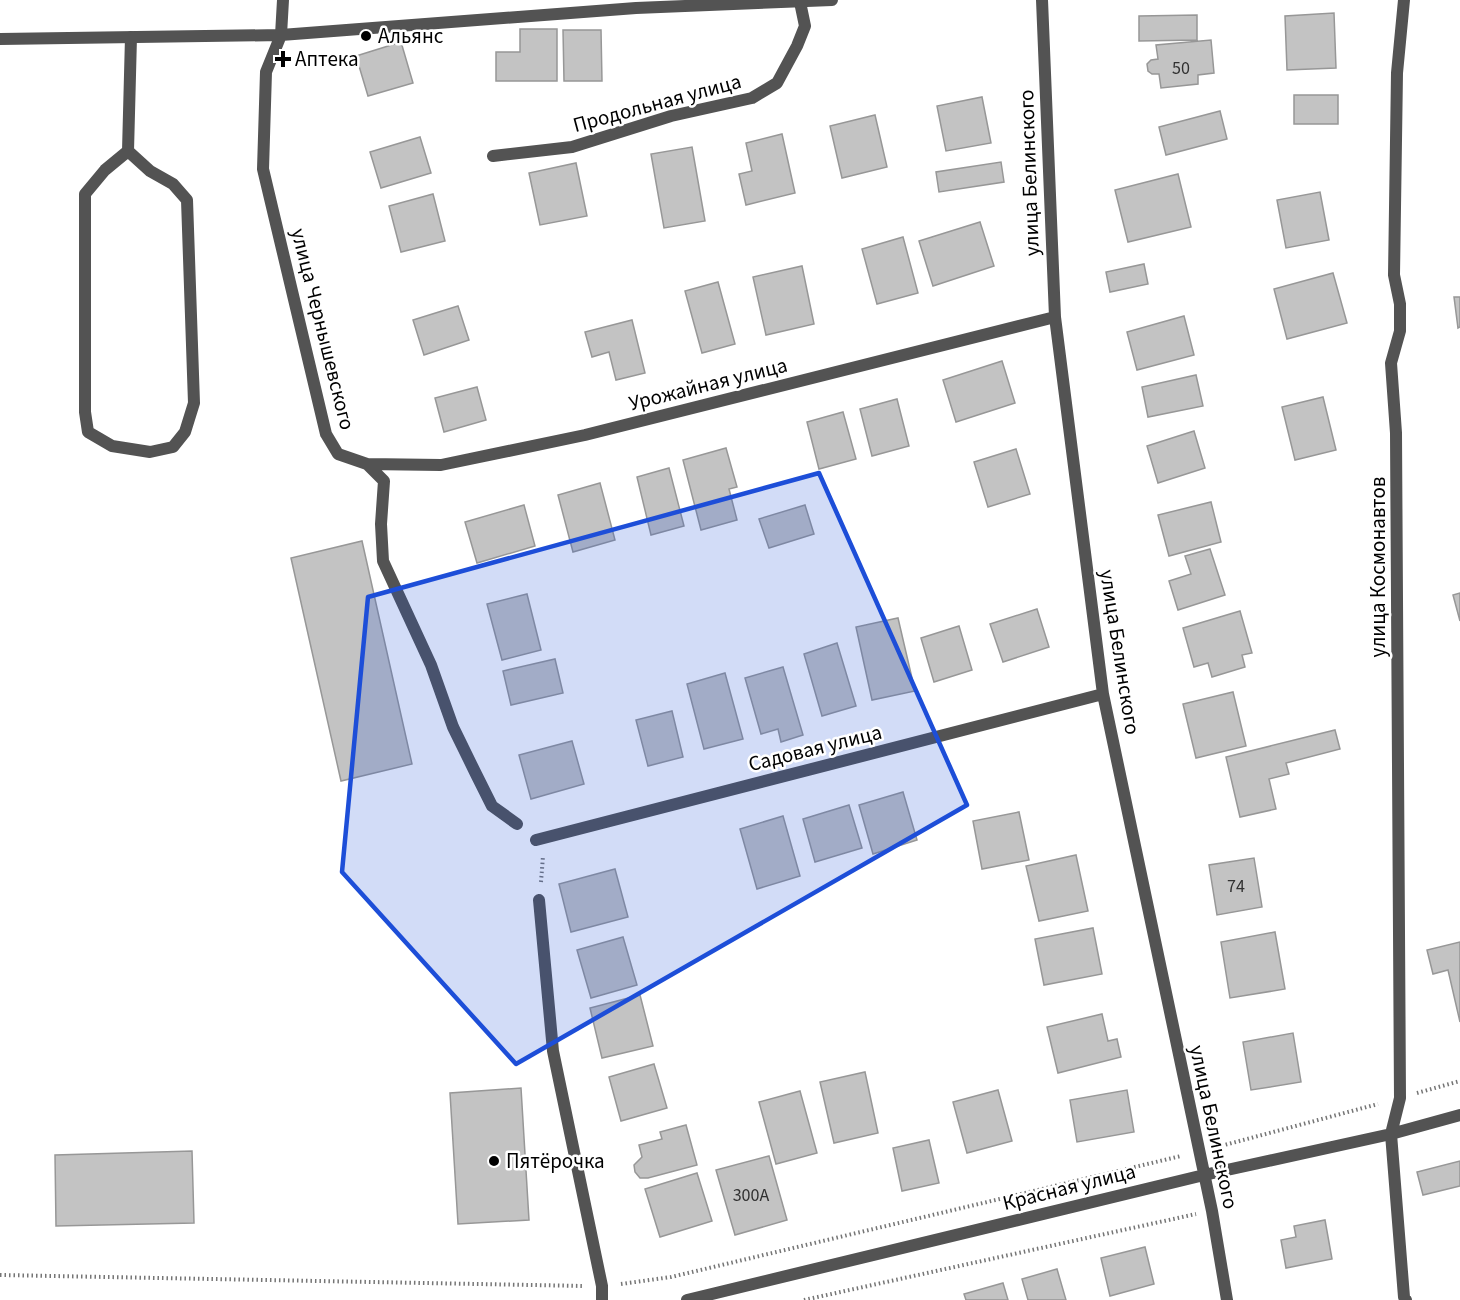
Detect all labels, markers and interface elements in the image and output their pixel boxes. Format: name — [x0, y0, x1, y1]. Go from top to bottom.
place label: Альянс — [378, 21, 444, 51]
marker: Альянс — [359, 29, 373, 43]
place label: Аптека — [295, 44, 359, 74]
marker: Аптека — [276, 52, 290, 66]
house number: 50 — [1172, 56, 1190, 81]
street label: Продольная улица — [570, 66, 744, 140]
street label: улица Белинского — [1011, 89, 1047, 257]
street label: улица Чернышевского — [283, 225, 363, 433]
street label: Урожайная улица — [626, 350, 790, 418]
street label: улица Космонавтов — [1363, 477, 1393, 657]
street label: улица Белинского — [1092, 567, 1148, 737]
street label: Садовая улица — [745, 717, 885, 779]
house number: 74 — [1227, 874, 1245, 899]
street label: улица Белинского — [1182, 1042, 1246, 1212]
place label: Пятёрочка — [506, 1146, 605, 1176]
marker: Пятёрочка — [487, 1154, 501, 1168]
street label: Красная улица — [999, 1156, 1139, 1218]
house number: 300А — [733, 1183, 770, 1208]

